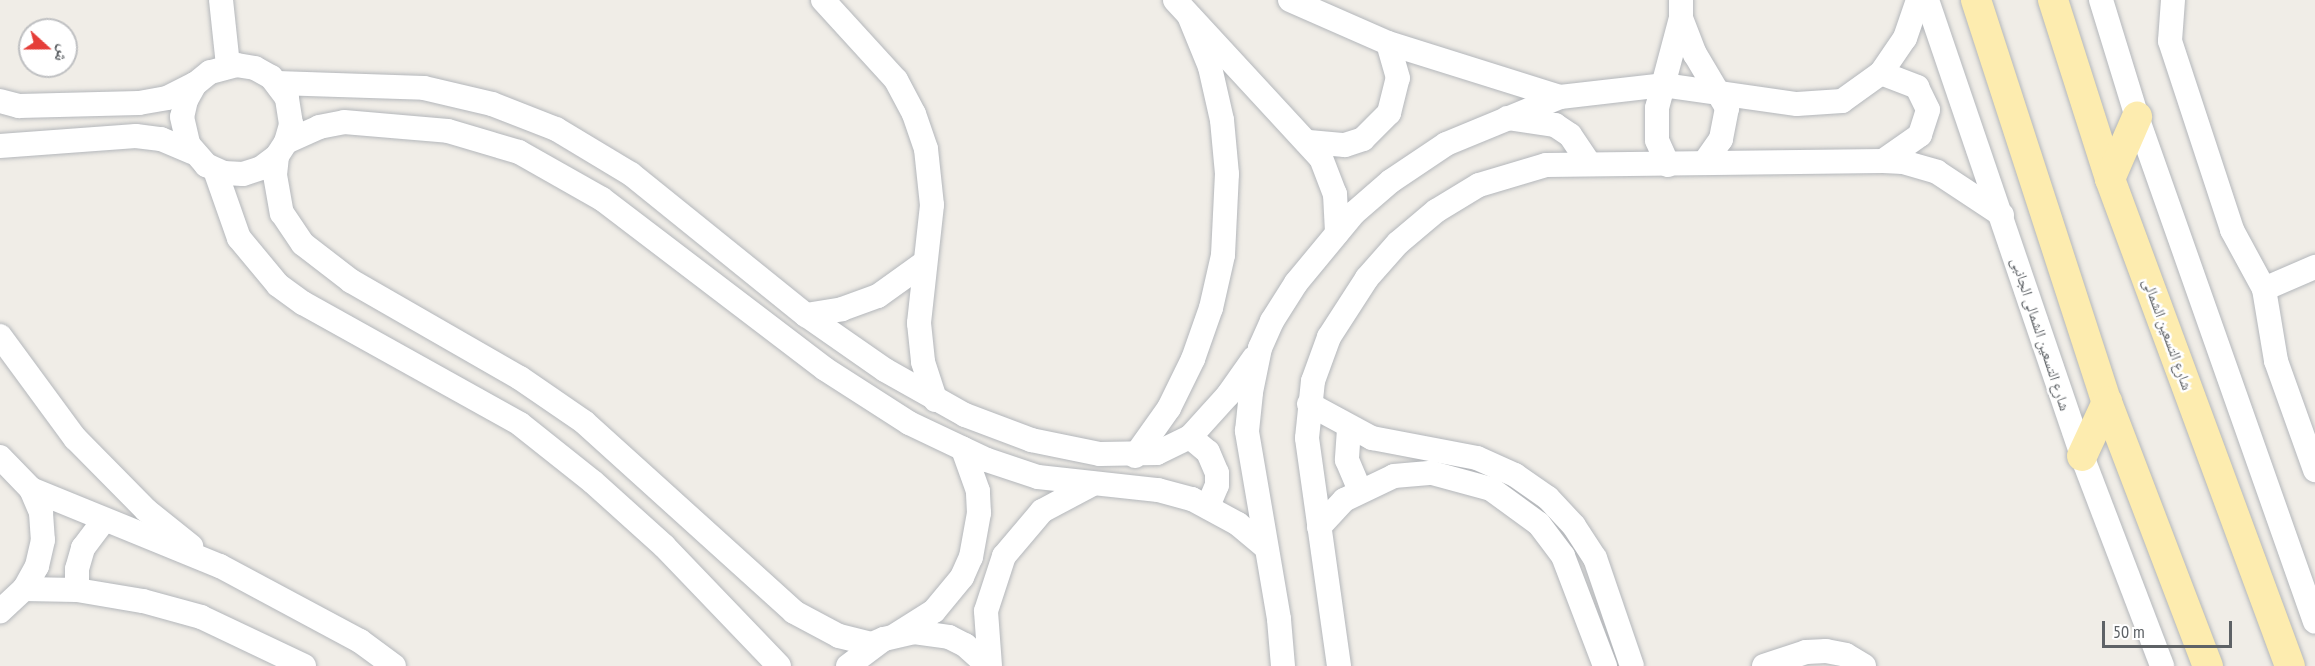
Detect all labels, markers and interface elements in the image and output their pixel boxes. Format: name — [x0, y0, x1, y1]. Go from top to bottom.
north arrow — [18, 18, 78, 78]
text: ش — [51, 42, 75, 65]
street label: شارع التسعين الشمالى الجانبى — [2008, 255, 2074, 413]
street label: شارع التسعين الشمالى — [2139, 276, 2197, 392]
scale bar — [2105, 609, 2236, 647]
text: 50 m — [2113, 620, 2145, 643]

